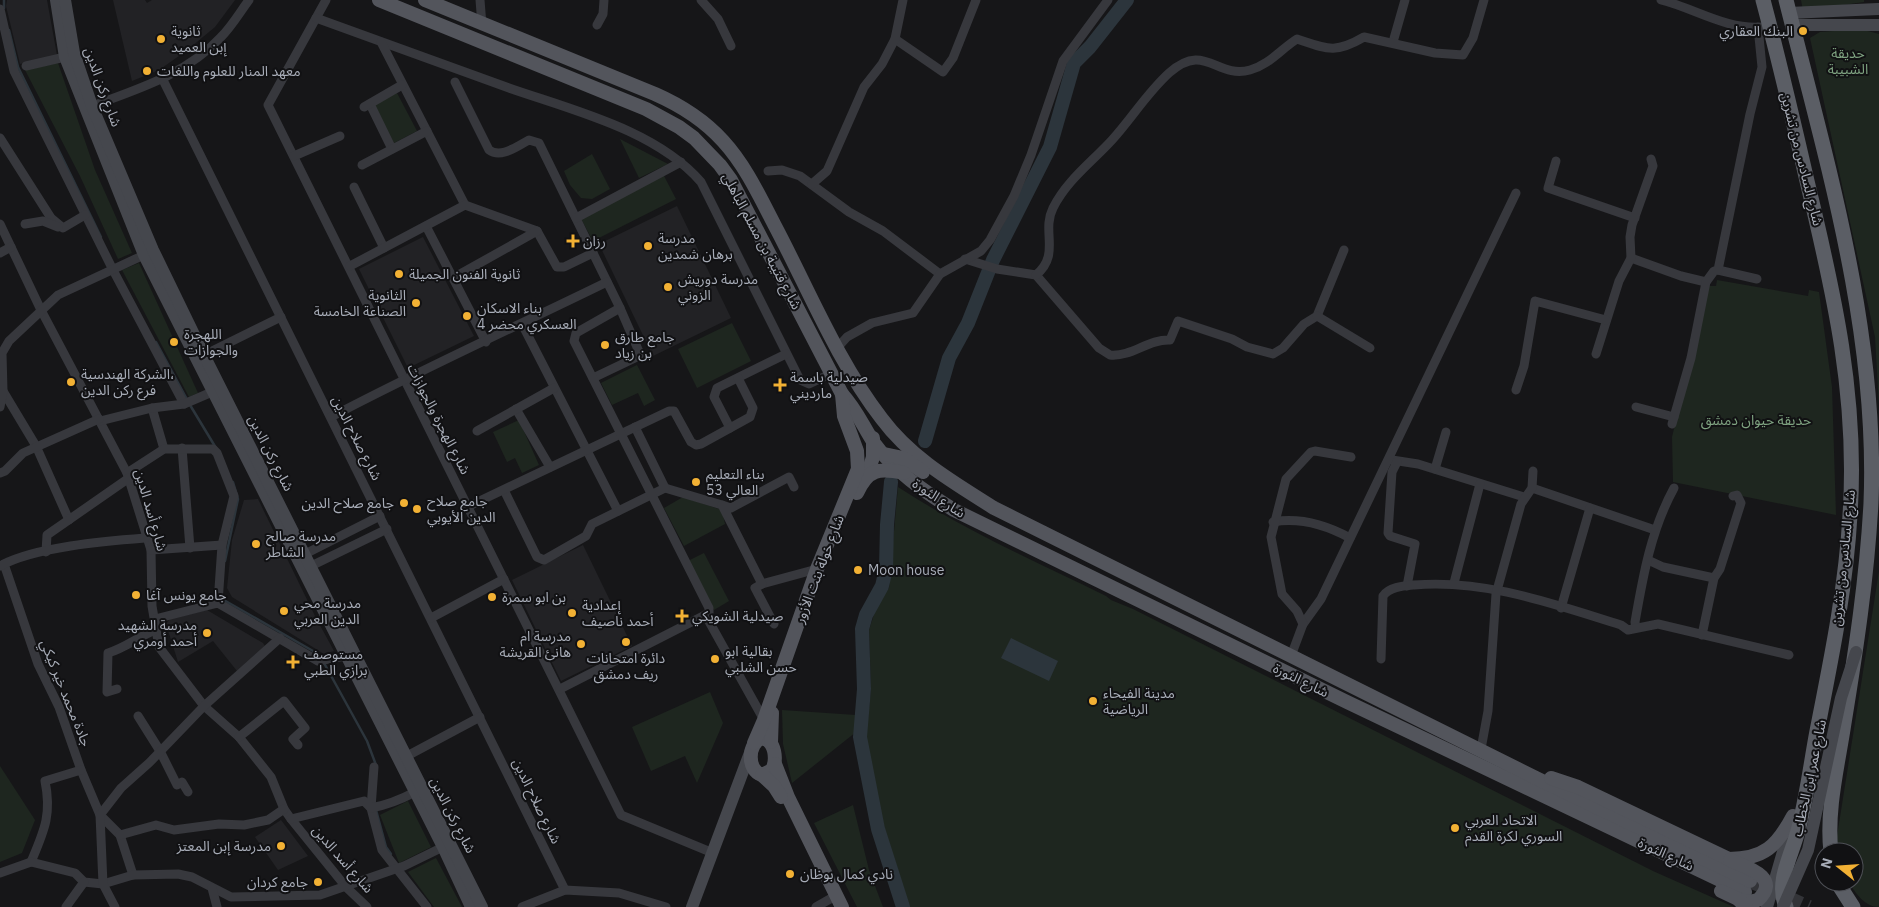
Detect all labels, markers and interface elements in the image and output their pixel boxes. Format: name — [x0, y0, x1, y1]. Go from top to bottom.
place label: ثانوية إبن العميد — [171, 22, 228, 57]
place label: البنك العقاري — [1719, 22, 1793, 42]
marker: البنك العقاري — [1797, 25, 1809, 37]
marker: ثانوية إبن العميد — [155, 33, 167, 45]
park label: حديقة الشبيبة — [1828, 44, 1868, 78]
street label: شارع ركن الدين — [78, 45, 126, 130]
place label: معهد المنار للعلوم واللغات — [157, 62, 301, 82]
marker: معهد المنار للعلوم واللغات — [141, 65, 153, 77]
street label: شارع السادس من تشرين — [1775, 90, 1827, 228]
street label: شارع قتيبة بن مسلم الباهلي — [716, 169, 806, 314]
place label: مدرسة برهان شمدين — [658, 229, 733, 263]
place label: رزان — [583, 232, 606, 250]
marker: رزان — [567, 235, 579, 247]
marker: مدرسة برهان شمدين — [642, 240, 654, 252]
place label: ثانوية الفنون الجميلة — [409, 265, 520, 283]
marker: ثانوية الفنون الجميلة — [393, 268, 405, 280]
place label: مدرسة دوريش الزوني — [678, 270, 758, 306]
marker: مدرسة دوريش الزوني — [662, 281, 674, 293]
place label: الثانوية الصناعة الخامسة — [314, 286, 406, 320]
marker: الثانوية الصناعة الخامسة — [410, 297, 422, 309]
place label: بناء الاسكان العسكري محضر 4 — [477, 299, 577, 335]
marker: بناء الاسكان العسكري محضر 4 — [461, 310, 473, 322]
place label: اللهجرة والجوازات — [184, 325, 238, 359]
place label: جامع طارق بن زياد — [615, 328, 675, 362]
marker: اللهجرة والجوازات — [168, 336, 180, 348]
marker: جامع طارق بن زياد — [599, 339, 611, 351]
street label: شارع الهجرة والجوازات — [402, 361, 475, 478]
place label: الشركة الهندسية، فرع ركن الدين — [81, 365, 175, 401]
place label: صيدلية باسمة مارديني — [790, 368, 868, 404]
marker: الشركة الهندسية، فرع ركن الدين — [65, 376, 77, 388]
marker: صيدلية باسمة مارديني — [774, 379, 786, 391]
street label: شارع صلاح الدين — [326, 393, 386, 484]
park label: حديقة حيوان دمشق — [1701, 411, 1811, 430]
street label: شارع ركن الدين — [242, 412, 298, 495]
place label: بناء التعليم العالي 53 — [706, 465, 765, 501]
street label: شارع أسد الدين — [129, 467, 171, 554]
street label: شارع الثورة — [908, 474, 969, 523]
marker: بناء التعليم العالي 53 — [690, 476, 702, 488]
street label: شارع السادس من تشرين — [1827, 489, 1861, 627]
place label: جامع صلاح الدين الأيوبي — [427, 492, 495, 528]
place label: جامع صلاح الدين — [301, 494, 394, 514]
marker: جامع صلاح الدين — [398, 497, 410, 509]
marker: جامع صلاح الدين الأيوبي — [411, 503, 423, 515]
street label: شارع خولة بنت الأزور — [790, 512, 850, 627]
place label: مدرسة صالح الشاطر — [265, 527, 336, 561]
marker: مدرسة صالح الشاطر — [250, 538, 262, 550]
place label: Moon house — [868, 561, 945, 579]
marker: Moon house — [852, 564, 864, 576]
place label: جامع يونس آغا — [146, 586, 226, 606]
place label: بن ابو سمرة — [502, 588, 566, 606]
marker: جامع يونس آغا — [130, 589, 142, 601]
marker: بن ابو سمرة — [486, 591, 498, 603]
place label: مدرسة محي الدين العربي — [294, 594, 361, 630]
place label: إعدادية أحمد ناصيف — [582, 596, 654, 630]
marker: مدرسة محي الدين العربي — [278, 605, 290, 617]
marker: إعدادية أحمد ناصيف — [566, 607, 578, 619]
place label: صيدلية الشويكي — [692, 607, 784, 627]
marker: صيدلية الشويكي — [676, 610, 688, 622]
place label: مدرسة الشهيد أحمد أومري — [118, 616, 197, 652]
marker: مدرسة الشهيد أحمد أومري — [201, 627, 213, 639]
place label: مدرسة ام هانئ القريشة — [500, 627, 571, 661]
marker: دائرة امتحانات ريف دمشق — [620, 636, 632, 648]
street label: جادة محمد خير كيكي — [34, 637, 96, 750]
marker: مدرسة ام هانئ القريشة — [575, 638, 587, 650]
place label: بقالية ابو حسن الشلبي — [725, 642, 797, 678]
place label: مستوصف برازي الطبي — [304, 645, 368, 681]
place label: دائرة امتحانات ريف دمشق — [587, 649, 666, 684]
marker: بقالية ابو حسن الشلبي — [709, 653, 721, 665]
marker: مستوصف برازي الطبي — [286, 655, 300, 669]
street label: شارع الثورة — [1269, 659, 1332, 703]
place label: مدينة الفيحاء الرياضية — [1103, 684, 1175, 718]
marker: مدينة الفيحاء الرياضية — [1087, 695, 1099, 707]
street label: شارع عمر إبن الخطاب — [1788, 718, 1832, 838]
street label: شارع صلاح الدين — [507, 755, 565, 847]
street label: شارع ركن الدين — [424, 774, 480, 857]
place label: الاتحاد العربي السوري لكرة القدم — [1465, 811, 1562, 847]
street label: شارع أسد الدين — [307, 821, 378, 898]
marker: الاتحاد العربي السوري لكرة القدم — [1449, 822, 1461, 834]
street label: شارع الثورة — [1634, 833, 1697, 877]
place label: مدرسة إبن المعتز — [176, 837, 271, 856]
marker: مدرسة إبن المعتز — [275, 840, 287, 852]
north arrow — [1814, 842, 1864, 892]
text: N — [1816, 856, 1837, 871]
place label: نادي كمال بوظان — [800, 865, 893, 885]
marker: نادي كمال بوظان — [784, 868, 796, 880]
place label: جامع كردان — [247, 873, 308, 893]
marker: جامع كردان — [312, 876, 324, 888]

